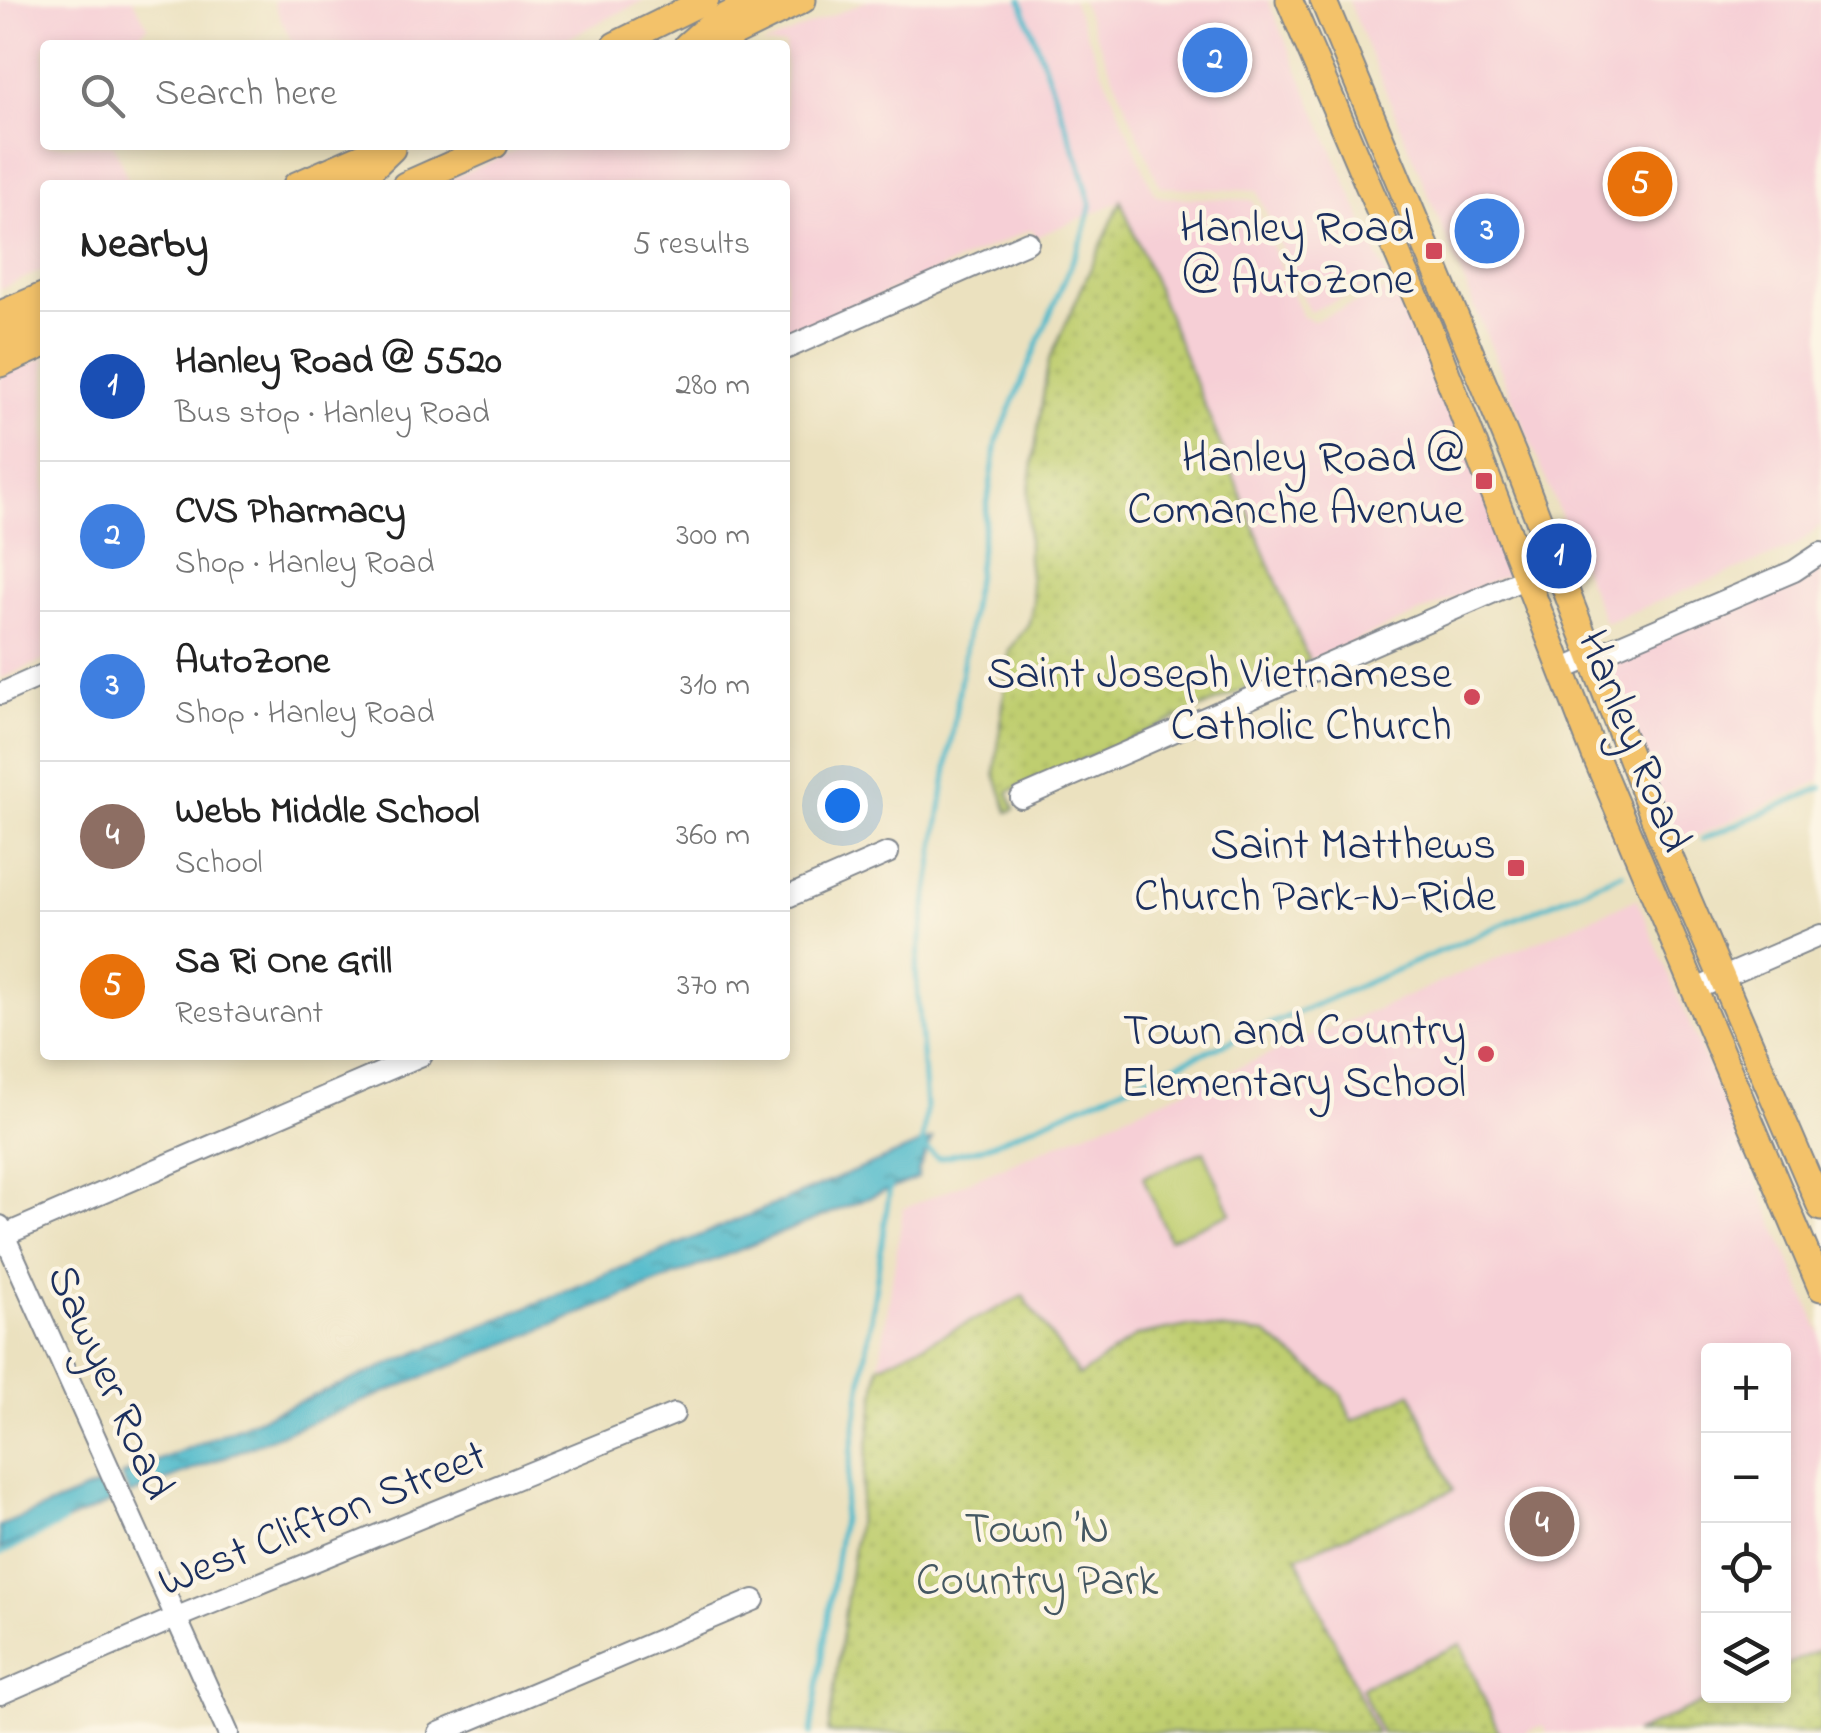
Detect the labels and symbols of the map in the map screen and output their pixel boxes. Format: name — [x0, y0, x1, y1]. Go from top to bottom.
pin: 2 — [1182, 22, 1248, 98]
pin: 5 — [1608, 146, 1672, 222]
pin: 3 — [1454, 194, 1520, 268]
place label: Hanley Road @ AutoZone — [1180, 197, 1415, 315]
marker: Hanley Road @ AutoZone — [1423, 240, 1445, 262]
place label: Hanley Road @ Comanche Avenue — [1127, 427, 1465, 545]
marker: Hanley Road @ Comanche Avenue — [1473, 470, 1495, 492]
pin: 1 — [1526, 518, 1592, 594]
street label: Hanley Road — [1558, 621, 1707, 863]
place label: Saint Joseph Vietnamese Catholic Church — [987, 643, 1453, 761]
marker: Saint Joseph Vietnamese Catholic Church — [1461, 686, 1483, 708]
your location — [817, 780, 868, 831]
place label: Saint Matthews Church Park-N-Ride — [1134, 814, 1497, 932]
marker: Saint Matthews Church Park-N-Ride — [1505, 857, 1527, 879]
place label: Town and Country Elementary School — [1121, 1000, 1466, 1118]
marker: Town and Country Elementary School — [1475, 1043, 1497, 1065]
street label: Sawyer Road — [27, 1255, 190, 1511]
street label: West Clifton Street — [149, 1425, 497, 1617]
pin: 4 — [1510, 1486, 1574, 1562]
park label: Town ’N Country Park — [916, 1498, 1159, 1616]

